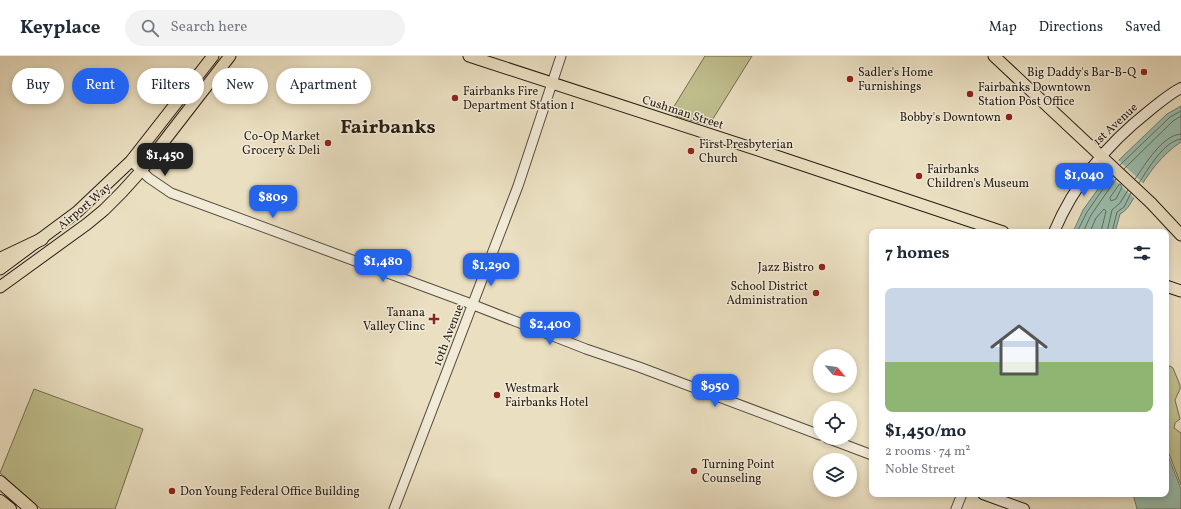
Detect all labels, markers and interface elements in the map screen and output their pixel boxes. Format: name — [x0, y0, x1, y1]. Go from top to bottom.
search box — [125, 10, 405, 46]
text: Keyplace — [20, 15, 101, 41]
icon: search — [139, 17, 161, 39]
text: Search here — [171, 17, 247, 38]
text: Map — [989, 18, 1017, 37]
text: Directions — [1039, 18, 1103, 37]
text: Saved — [1125, 18, 1161, 37]
place label: Sadler's Home Furnishings — [858, 65, 934, 95]
place label: Big Daddy's Bar-B-Q — [1027, 65, 1137, 81]
marker: Big Daddy's Bar-B-Q — [1139, 67, 1149, 77]
chip: Buy — [12, 68, 64, 104]
chip: Rent — [72, 68, 129, 104]
chip: Filters — [137, 68, 204, 104]
chip: New — [212, 68, 268, 104]
chip: Apartment — [276, 68, 371, 104]
marker: Sadler's Home Furnishings — [845, 74, 855, 84]
place label: Fairbanks Downtown Station Post Office — [978, 80, 1091, 110]
place label: Fairbanks Fire Department Station 1 — [463, 84, 575, 114]
marker: Fairbanks Downtown Station Post Office — [965, 89, 975, 99]
street label: Cushman Street — [640, 92, 725, 134]
marker: Fairbanks Fire Department Station 1 — [450, 93, 460, 103]
street label: 1st Avenue — [1090, 100, 1142, 150]
place label: Bobby's Downtown — [900, 110, 1001, 126]
marker: Bobby's Downtown — [1004, 112, 1014, 122]
district label: Fairbanks — [340, 114, 436, 142]
place label: Co-Op Market Grocery & Deli — [242, 129, 320, 159]
place label: First Presbyterian Church — [699, 137, 793, 167]
marker: Co-Op Market Grocery & Deli — [323, 138, 333, 148]
pin: $1,450 — [132, 143, 198, 177]
marker: First Presbyterian Church — [686, 146, 696, 156]
text: $1,450 — [146, 147, 184, 165]
place label: Fairbanks Children's Museum — [927, 162, 1029, 192]
pin: $1,040 — [1051, 163, 1117, 197]
text: $1,040 — [1064, 167, 1104, 185]
marker: Fairbanks Children's Museum — [914, 171, 924, 181]
street label: Airport Way — [55, 179, 115, 234]
pin: $809 — [249, 185, 297, 219]
text: $809 — [258, 189, 288, 207]
text: 7 homes — [885, 242, 950, 265]
icon: filters — [1131, 242, 1153, 264]
pin: $1,480 — [350, 249, 416, 283]
text: $1,480 — [363, 253, 403, 271]
pin: $1,290 — [458, 253, 524, 287]
text: $1,290 — [472, 257, 510, 275]
place label: Jazz Bistro — [758, 260, 814, 276]
marker: Jazz Bistro — [817, 262, 827, 272]
place label: School District Administration — [726, 279, 808, 309]
marker: School District Administration — [811, 288, 821, 298]
street label: 10th Avenue — [430, 302, 468, 369]
place label: Tanana Valley Clinc — [363, 305, 425, 335]
pin: $2,400 — [517, 312, 583, 346]
marker: Tanana Valley Clinc — [428, 313, 440, 325]
icon: home — [983, 314, 1055, 386]
text: $2,400 — [529, 316, 571, 334]
north arrow — [813, 349, 857, 393]
map controls — [813, 349, 857, 497]
pin: $950 — [691, 374, 739, 408]
text: $950 — [701, 378, 729, 396]
place label: Westmark Fairbanks Hotel — [505, 381, 589, 411]
marker: Westmark Fairbanks Hotel — [492, 390, 502, 400]
button: locate — [813, 401, 857, 445]
text: $1,450/mo — [885, 420, 966, 443]
text: 2 rooms · 74 m² — [885, 443, 970, 461]
button: layers — [813, 453, 857, 497]
place label: Turning Point Counseling — [702, 457, 775, 487]
text: Noble Street — [885, 461, 955, 479]
marker: Turning Point Counseling — [689, 466, 699, 476]
place label: Don Young Federal Office Building — [180, 484, 360, 500]
marker: Don Young Federal Office Building — [167, 486, 177, 496]

